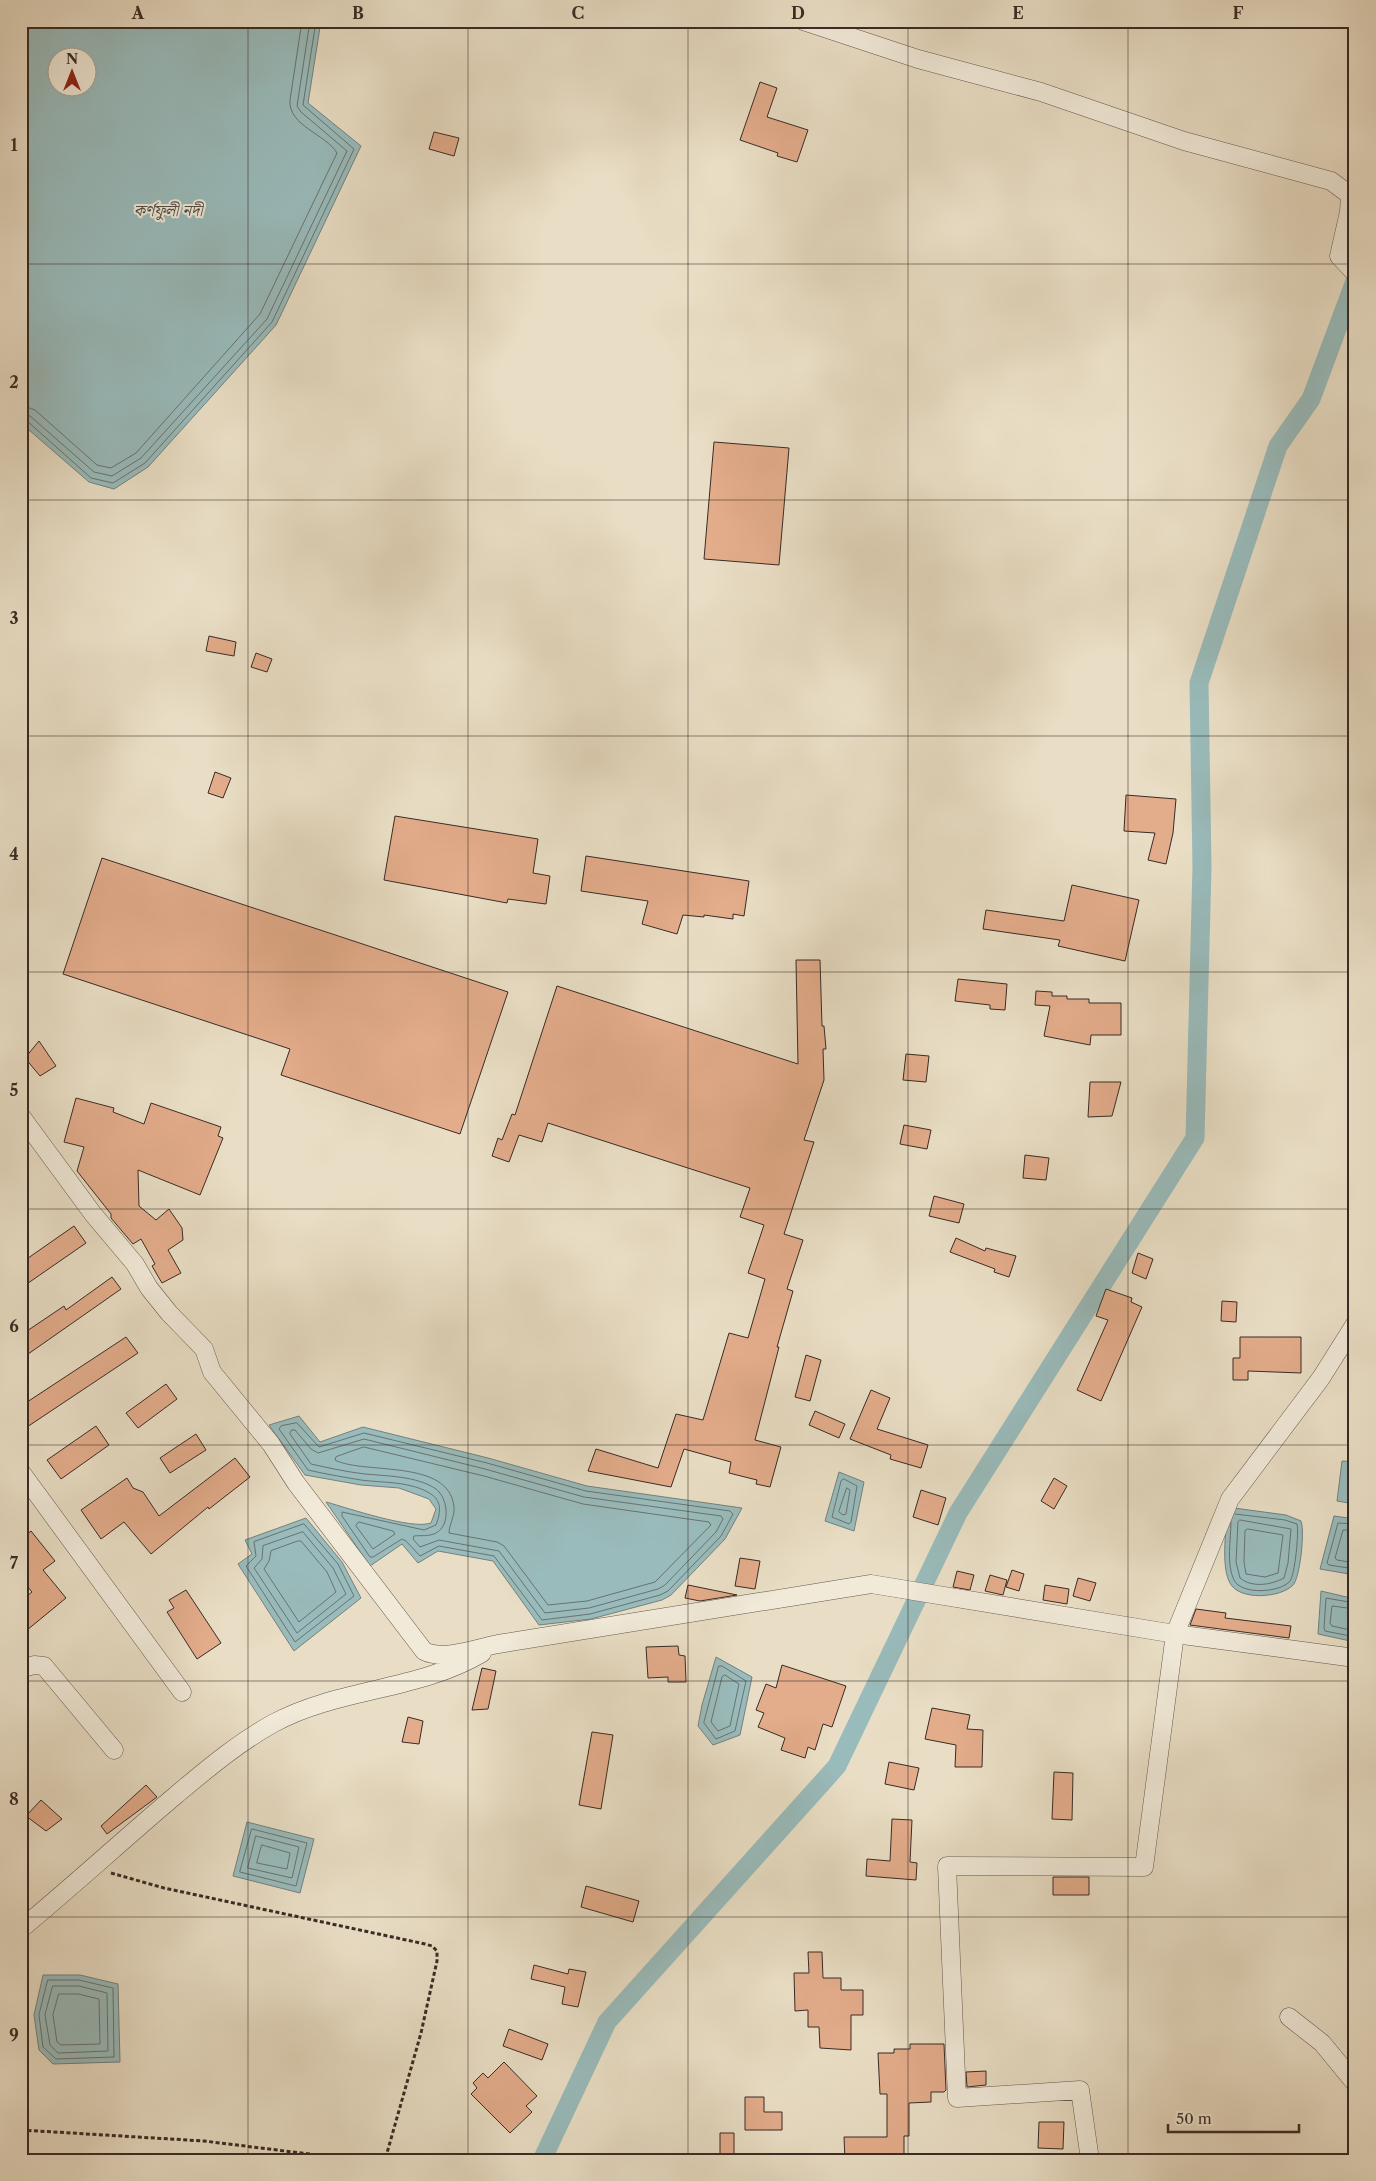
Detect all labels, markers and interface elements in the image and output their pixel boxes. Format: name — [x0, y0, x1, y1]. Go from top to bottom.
text: A — [131, 3, 145, 23]
text: B — [352, 3, 364, 23]
text: C — [572, 3, 584, 23]
text: D — [791, 3, 805, 23]
text: E — [1012, 3, 1024, 23]
text: F — [1233, 3, 1244, 23]
north arrow — [48, 48, 98, 98]
text: N — [66, 50, 78, 68]
text: 1 — [10, 135, 18, 155]
water label: কর্ণফুলী নদী — [134, 200, 204, 221]
text: 2 — [9, 372, 19, 392]
text: 3 — [9, 608, 19, 628]
text: 4 — [9, 844, 19, 864]
text: 5 — [10, 1080, 19, 1100]
text: 6 — [9, 1316, 19, 1336]
text: 7 — [10, 1553, 19, 1573]
text: 8 — [9, 1789, 19, 1809]
text: 9 — [9, 2025, 19, 2045]
scale bar — [1168, 2101, 1300, 2133]
text: 50 m — [1176, 2109, 1212, 2128]

